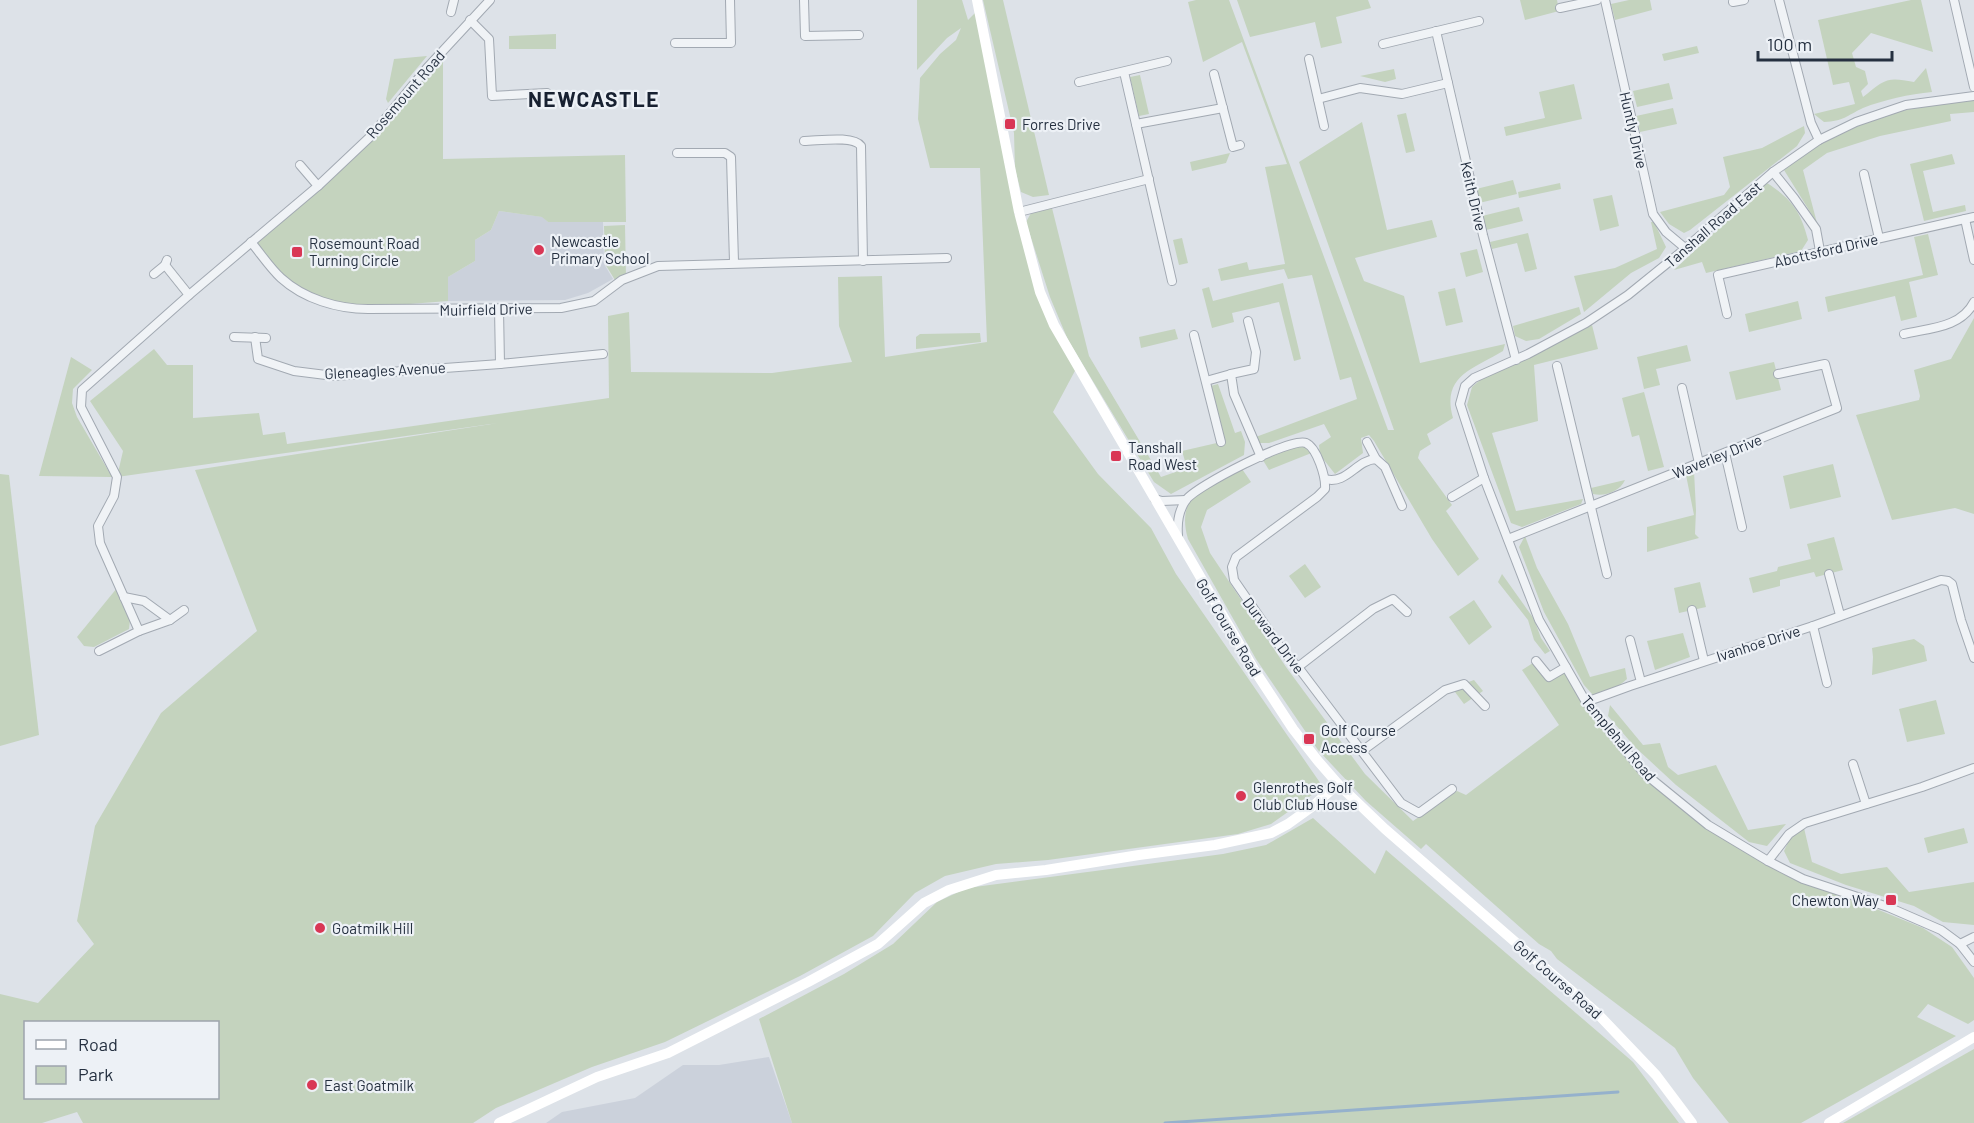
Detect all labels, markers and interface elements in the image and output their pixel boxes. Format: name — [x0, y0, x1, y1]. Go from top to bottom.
scale bar — [1758, 24, 1892, 62]
text: 100 m — [1767, 33, 1812, 55]
street label: Rosemount Road — [362, 46, 448, 142]
district label: NEWCASTLE — [528, 86, 660, 111]
street label: Huntly Drive — [1616, 90, 1652, 170]
place label: Forres Drive — [1022, 115, 1100, 133]
marker: Forres Drive — [1003, 117, 1017, 131]
street label: Keith Drive — [1457, 160, 1491, 232]
street label: Tanshall Road East — [1661, 177, 1765, 271]
street label: Abottsford Drive — [1772, 229, 1880, 271]
place label: Newcastle Primary School — [551, 232, 649, 267]
place label: Rosemount Road Turning Circle — [309, 234, 420, 269]
marker: Newcastle Primary School — [532, 243, 546, 257]
marker: Rosemount Road Turning Circle — [290, 245, 304, 259]
street label: Muirfield Drive — [439, 299, 533, 319]
street label: Gleneagles Avenue — [324, 358, 446, 382]
street label: Waverley Drive — [1670, 430, 1764, 482]
place label: Tanshall Road West — [1128, 438, 1197, 473]
marker: Tanshall Road West — [1109, 449, 1123, 463]
street label: Golf Course Road — [1193, 575, 1265, 679]
street label: Durward Drive — [1239, 593, 1309, 677]
street label: Ivanhoe Drive — [1714, 621, 1802, 665]
street label: Templehall Road — [1578, 691, 1660, 785]
place label: Golf Course Access — [1321, 721, 1396, 756]
marker: Golf Course Access — [1302, 732, 1316, 746]
place label: Glenrothes Golf Club Club House — [1253, 778, 1358, 813]
marker: Glenrothes Golf Club Club House — [1234, 789, 1248, 803]
place label: Chewton Way — [1792, 891, 1879, 909]
marker: Chewton Way — [1884, 893, 1898, 907]
place label: Goatmilk Hill — [332, 919, 413, 937]
marker: Goatmilk Hill — [313, 921, 327, 935]
street label: Golf Course Road — [1510, 936, 1606, 1022]
legend — [24, 1021, 219, 1099]
text: Road — [78, 1033, 118, 1055]
text: Park — [78, 1063, 113, 1085]
place label: East Goatmilk — [324, 1076, 415, 1094]
marker: East Goatmilk — [305, 1078, 319, 1092]

